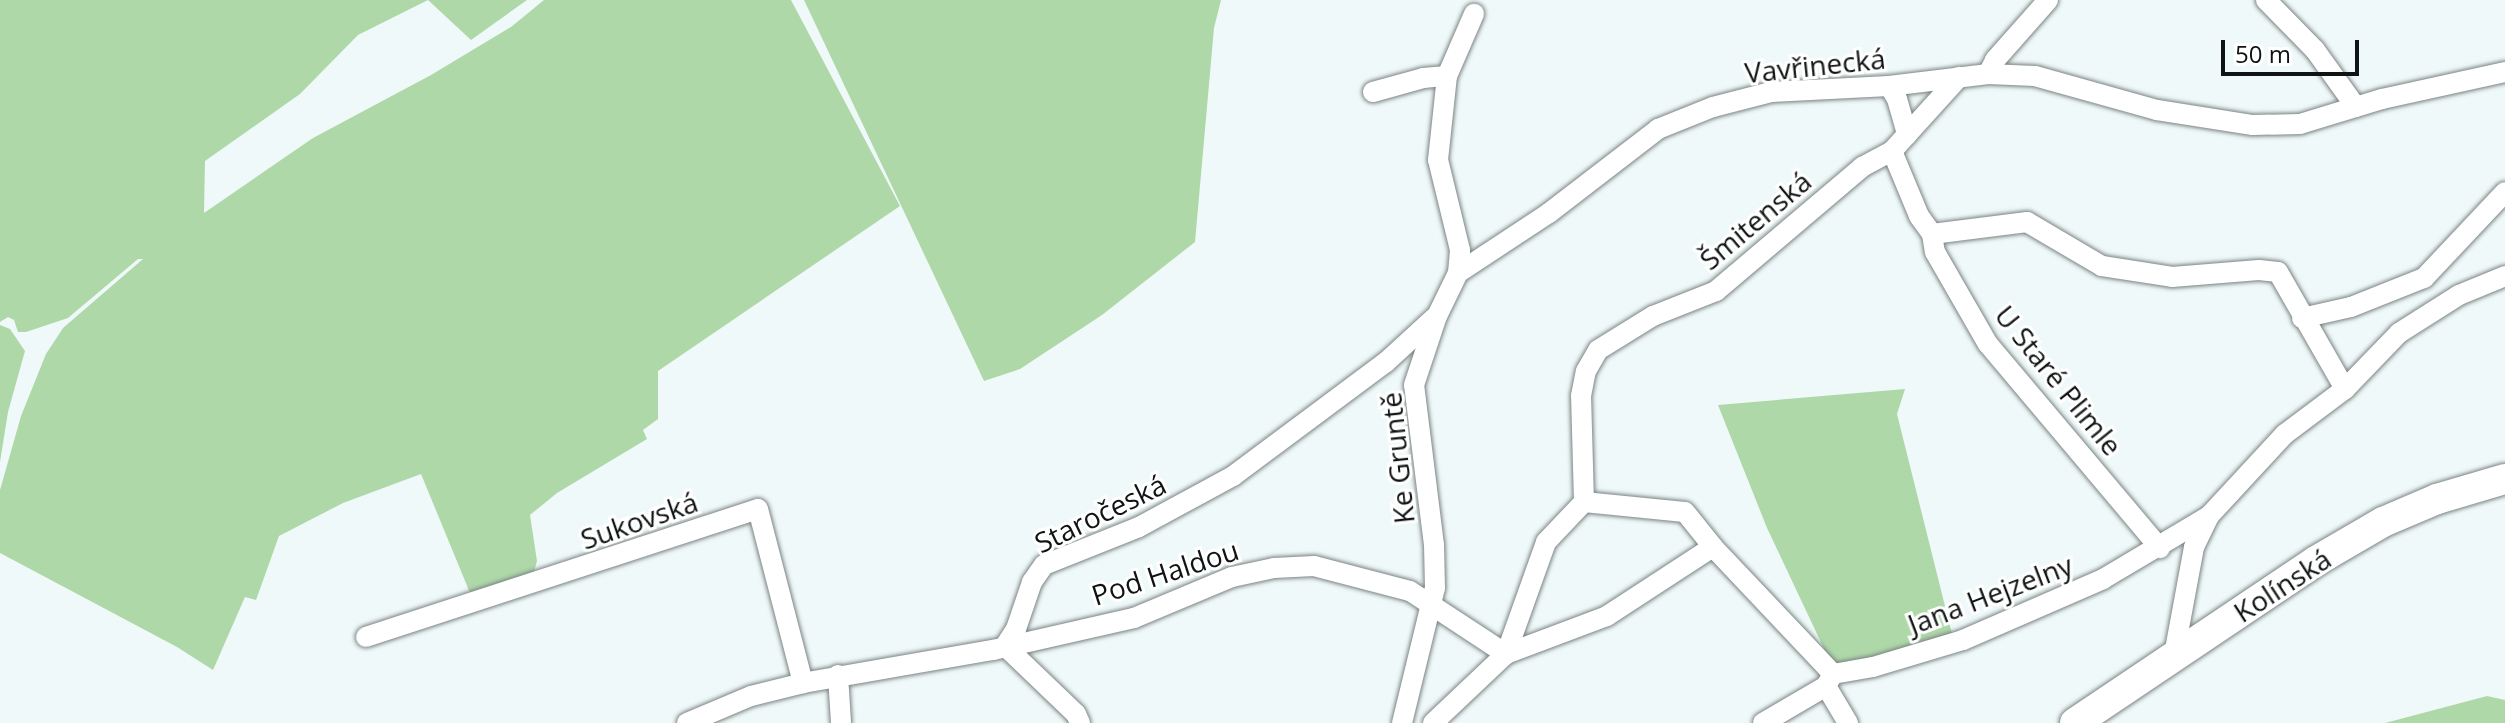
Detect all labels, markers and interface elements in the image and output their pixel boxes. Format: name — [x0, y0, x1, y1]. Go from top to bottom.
scale bar — [2225, 24, 2363, 74]
text: 50 m — [2235, 37, 2291, 70]
street label: Vavřinecká — [1743, 41, 1887, 89]
street label: Šmitenská — [1693, 164, 1817, 276]
street label: U Staré Plimle — [1988, 298, 2130, 462]
street label: Ke Gruntě — [1373, 391, 1421, 525]
street label: Staročeská — [1029, 467, 1171, 559]
street label: Sukovská — [576, 484, 702, 556]
street label: Pod Haldou — [1087, 532, 1243, 612]
street label: Kolínská — [2227, 541, 2337, 629]
street label: Jana Hejzelny — [1903, 547, 2077, 641]

